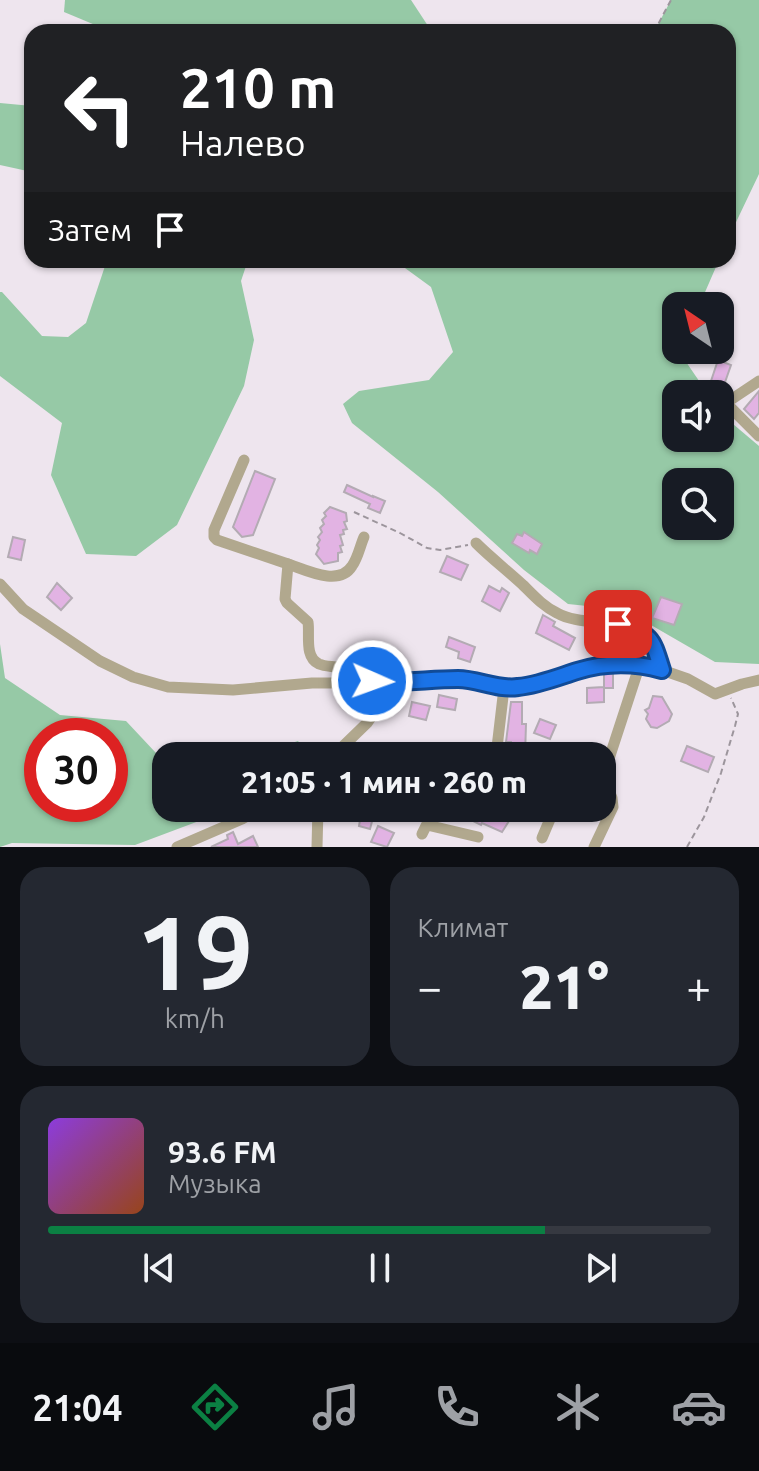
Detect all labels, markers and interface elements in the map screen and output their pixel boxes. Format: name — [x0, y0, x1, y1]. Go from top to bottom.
icon: left — [48, 56, 152, 160]
text: 210 m — [180, 56, 336, 119]
text: Налево — [180, 122, 305, 163]
icon: arrive — [148, 208, 192, 252]
text: Затем — [48, 213, 132, 247]
north arrow — [662, 292, 734, 364]
map controls — [662, 292, 734, 540]
button: sound — [662, 380, 734, 452]
button: search — [662, 468, 734, 540]
pin — [584, 590, 652, 658]
icon: arrive — [596, 602, 640, 646]
position arrow — [330, 639, 414, 723]
speed limit sign: 30 — [24, 718, 128, 822]
text: 21:05 · 1 мин · 260 m — [241, 765, 527, 799]
text: 19 — [136, 893, 253, 1010]
text: Климат — [418, 913, 508, 942]
text: 21° — [520, 953, 609, 1020]
text: − — [418, 962, 442, 1011]
text: + — [686, 962, 711, 1011]
text: km/h — [165, 1004, 225, 1033]
text: 93.6 FM — [168, 1135, 277, 1169]
text: Музыка — [168, 1169, 262, 1198]
icon: previous — [137, 1246, 181, 1290]
icon: pause — [358, 1246, 402, 1290]
icon: next — [579, 1246, 623, 1290]
icon: directions — [187, 1379, 243, 1435]
icon: music — [308, 1379, 364, 1435]
icon: phone — [429, 1379, 485, 1435]
icon: climate — [550, 1379, 606, 1435]
icon: car — [671, 1379, 727, 1435]
text: 21:04 — [32, 1387, 122, 1428]

